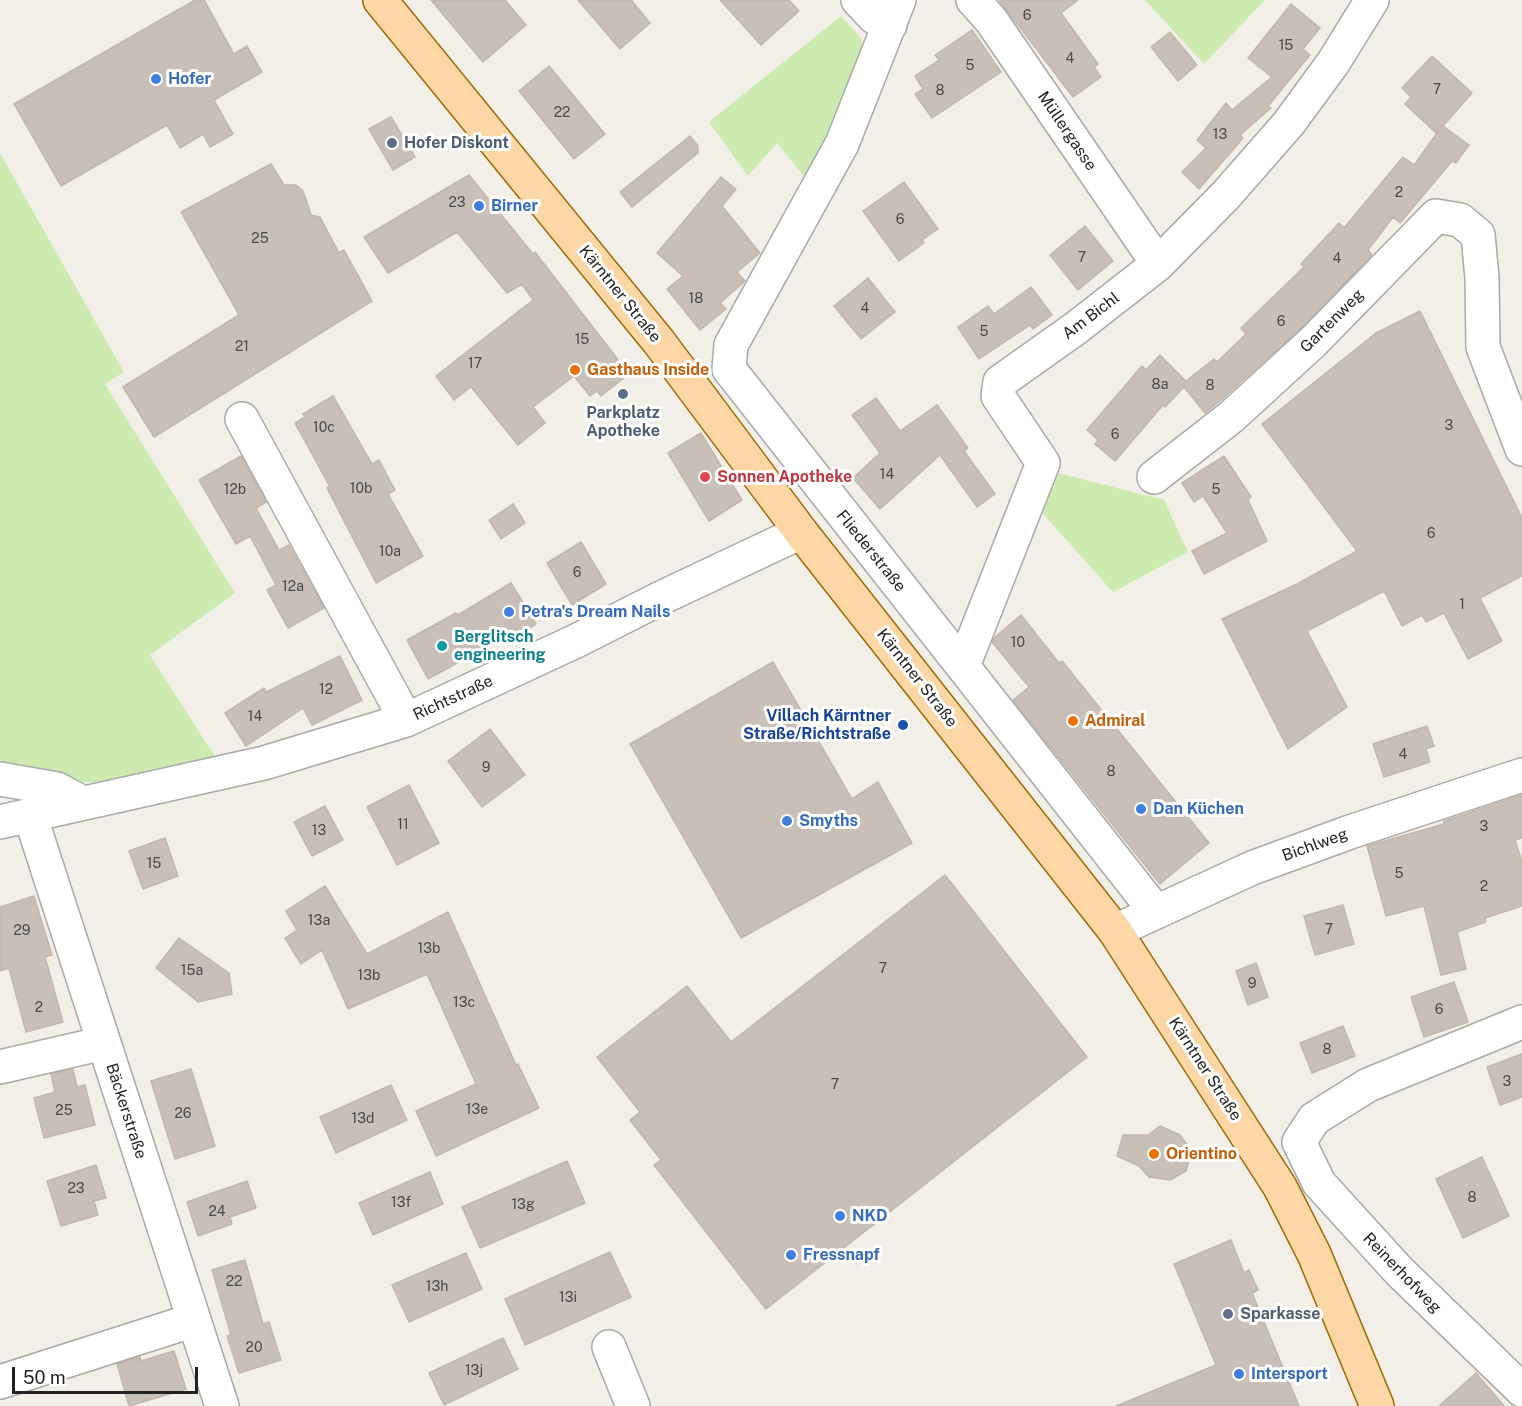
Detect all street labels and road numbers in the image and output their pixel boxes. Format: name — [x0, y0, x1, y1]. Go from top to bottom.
street label: Müllergasse — [1033, 88, 1101, 174]
street label: Kärntner Straße — [575, 242, 665, 346]
street label: Gartenweg — [1296, 285, 1368, 357]
street label: Am Bichl — [1059, 288, 1123, 344]
street label: Fliederstraße — [832, 506, 910, 596]
street label: Kärntner Straße — [873, 625, 961, 731]
street label: Richtstraße — [410, 671, 496, 725]
street label: Bichlweg — [1280, 824, 1350, 866]
street label: Kärntner Straße — [1164, 1014, 1246, 1124]
street label: Bäckerstraße — [101, 1061, 151, 1161]
street label: Reinerhofweg — [1359, 1229, 1445, 1317]

